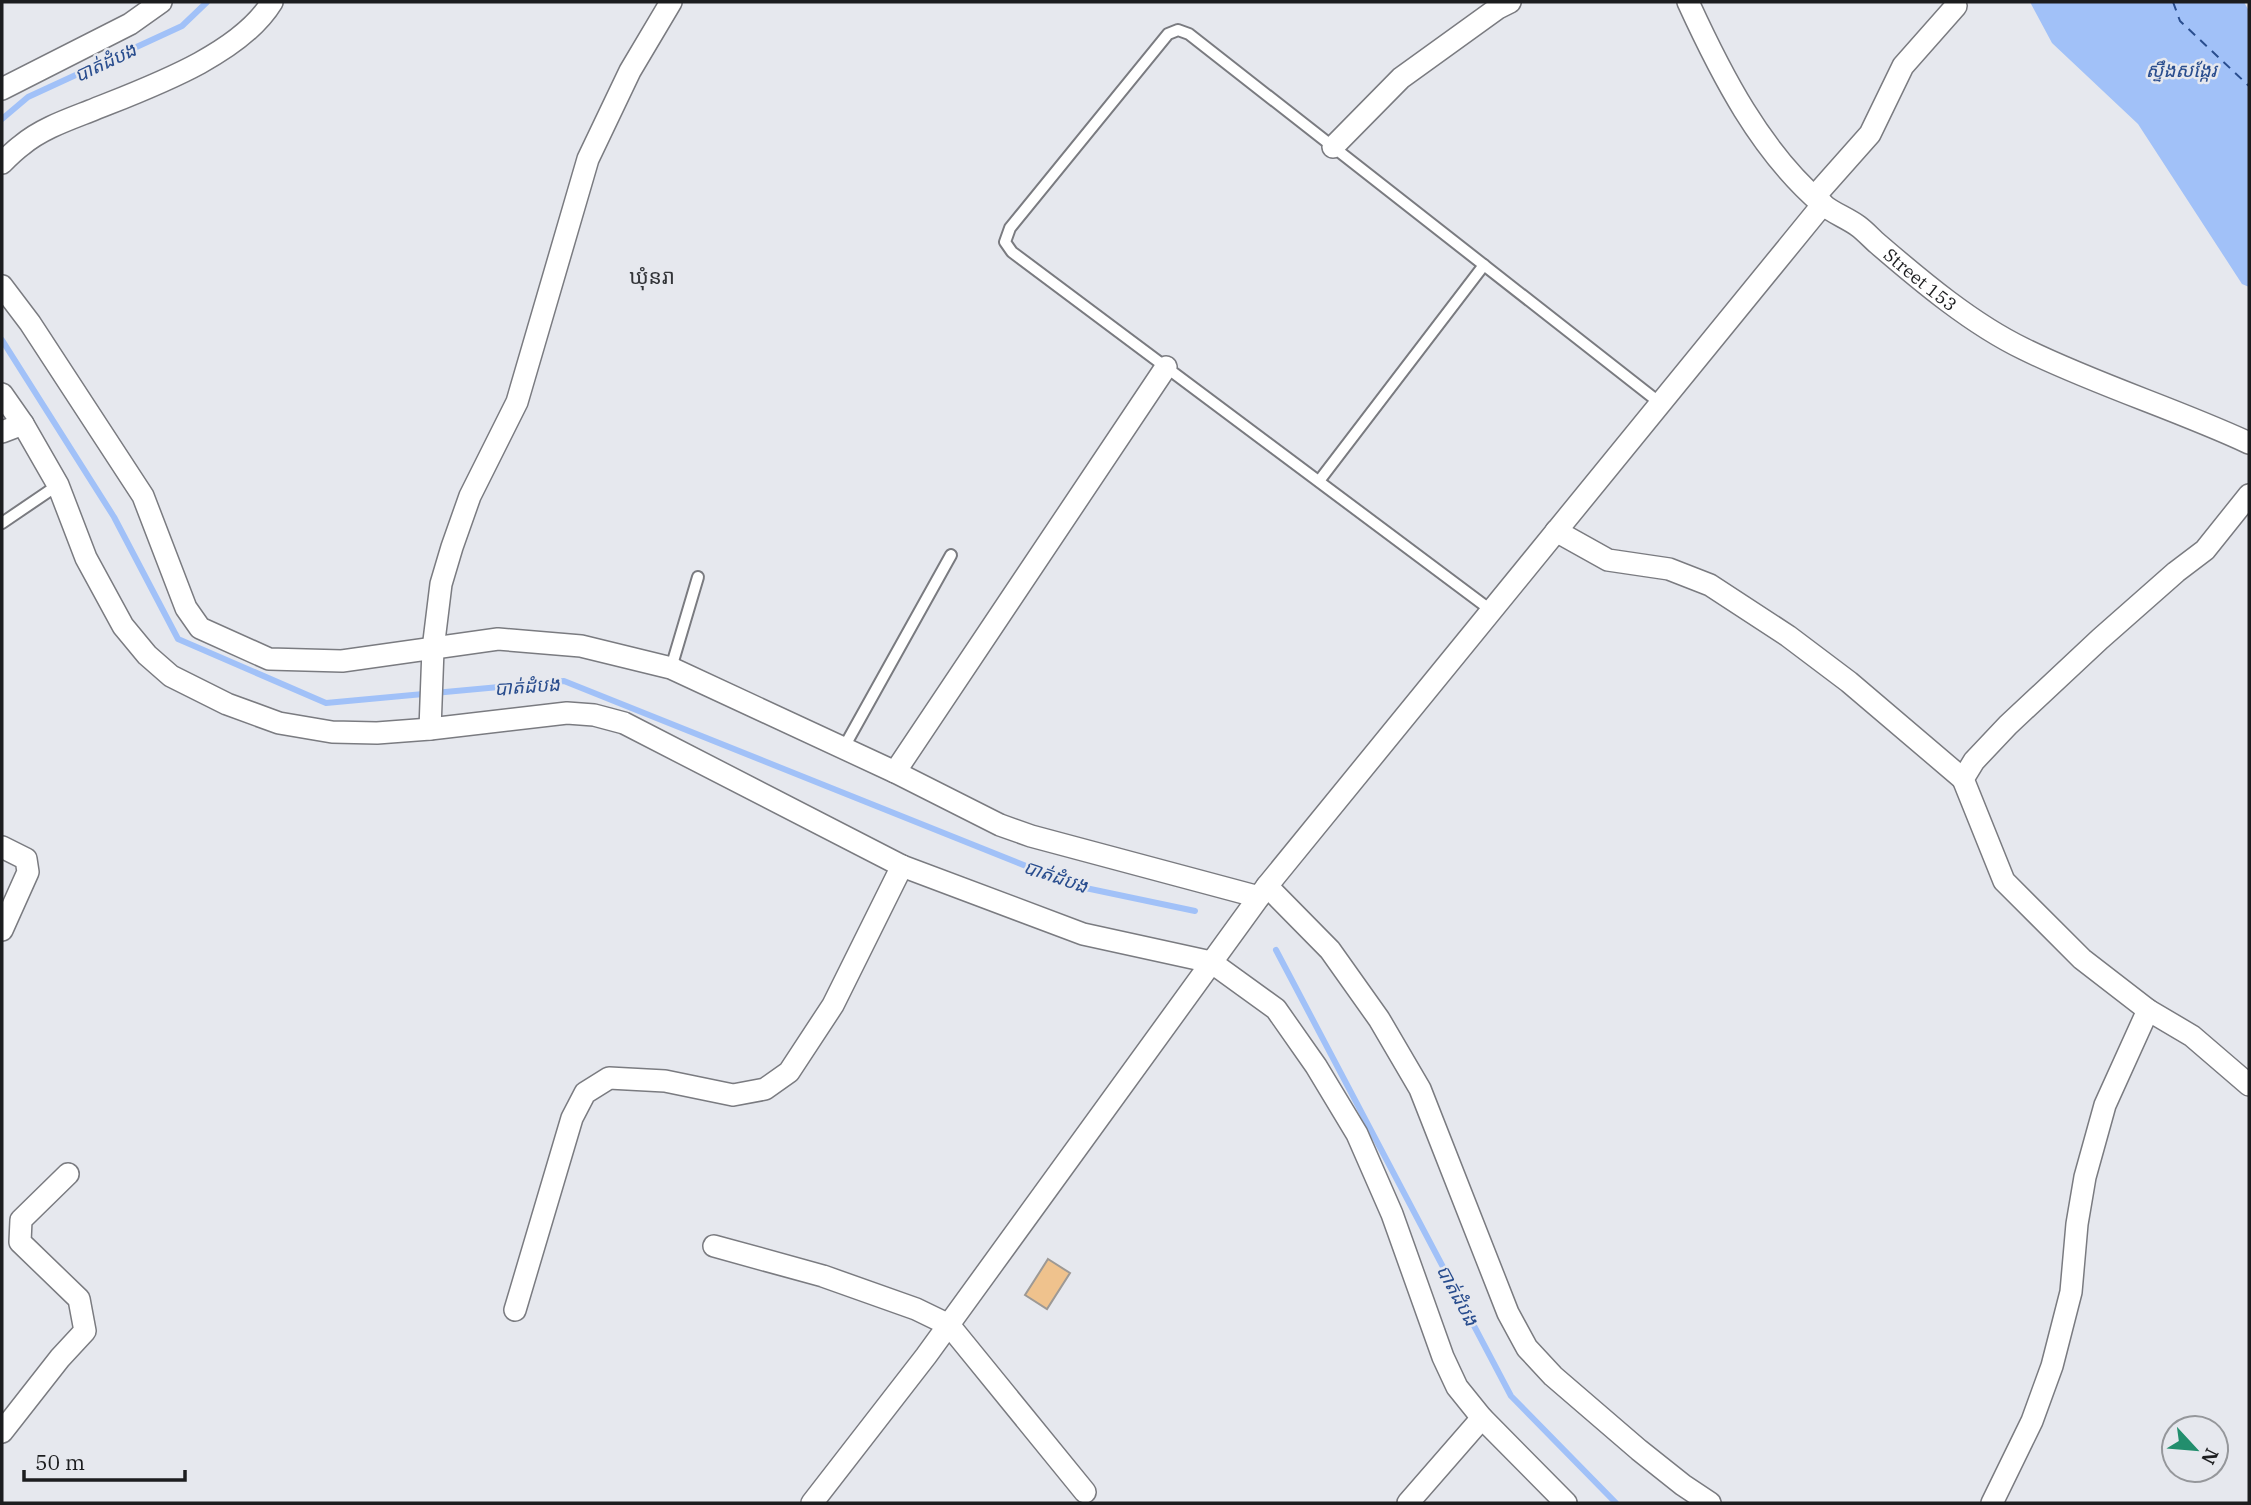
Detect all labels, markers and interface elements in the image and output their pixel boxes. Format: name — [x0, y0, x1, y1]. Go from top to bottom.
water label: បាត់ដំបង — [70, 37, 140, 87]
water label: ស្ទឹងសង្កែរ — [2146, 58, 2219, 82]
street label: Street 153 — [1879, 243, 1962, 316]
district label: ឃុំនរា — [629, 262, 675, 291]
water label: បាត់ដំបង — [493, 672, 561, 700]
water label: បាត់ដំបង — [1021, 854, 1091, 898]
water label: បាត់ដំបង — [1432, 1260, 1484, 1330]
north arrow — [2160, 1414, 2230, 1484]
scale bar — [24, 1438, 186, 1482]
text: N — [2196, 1444, 2224, 1468]
text: 50 m — [35, 1448, 85, 1476]

